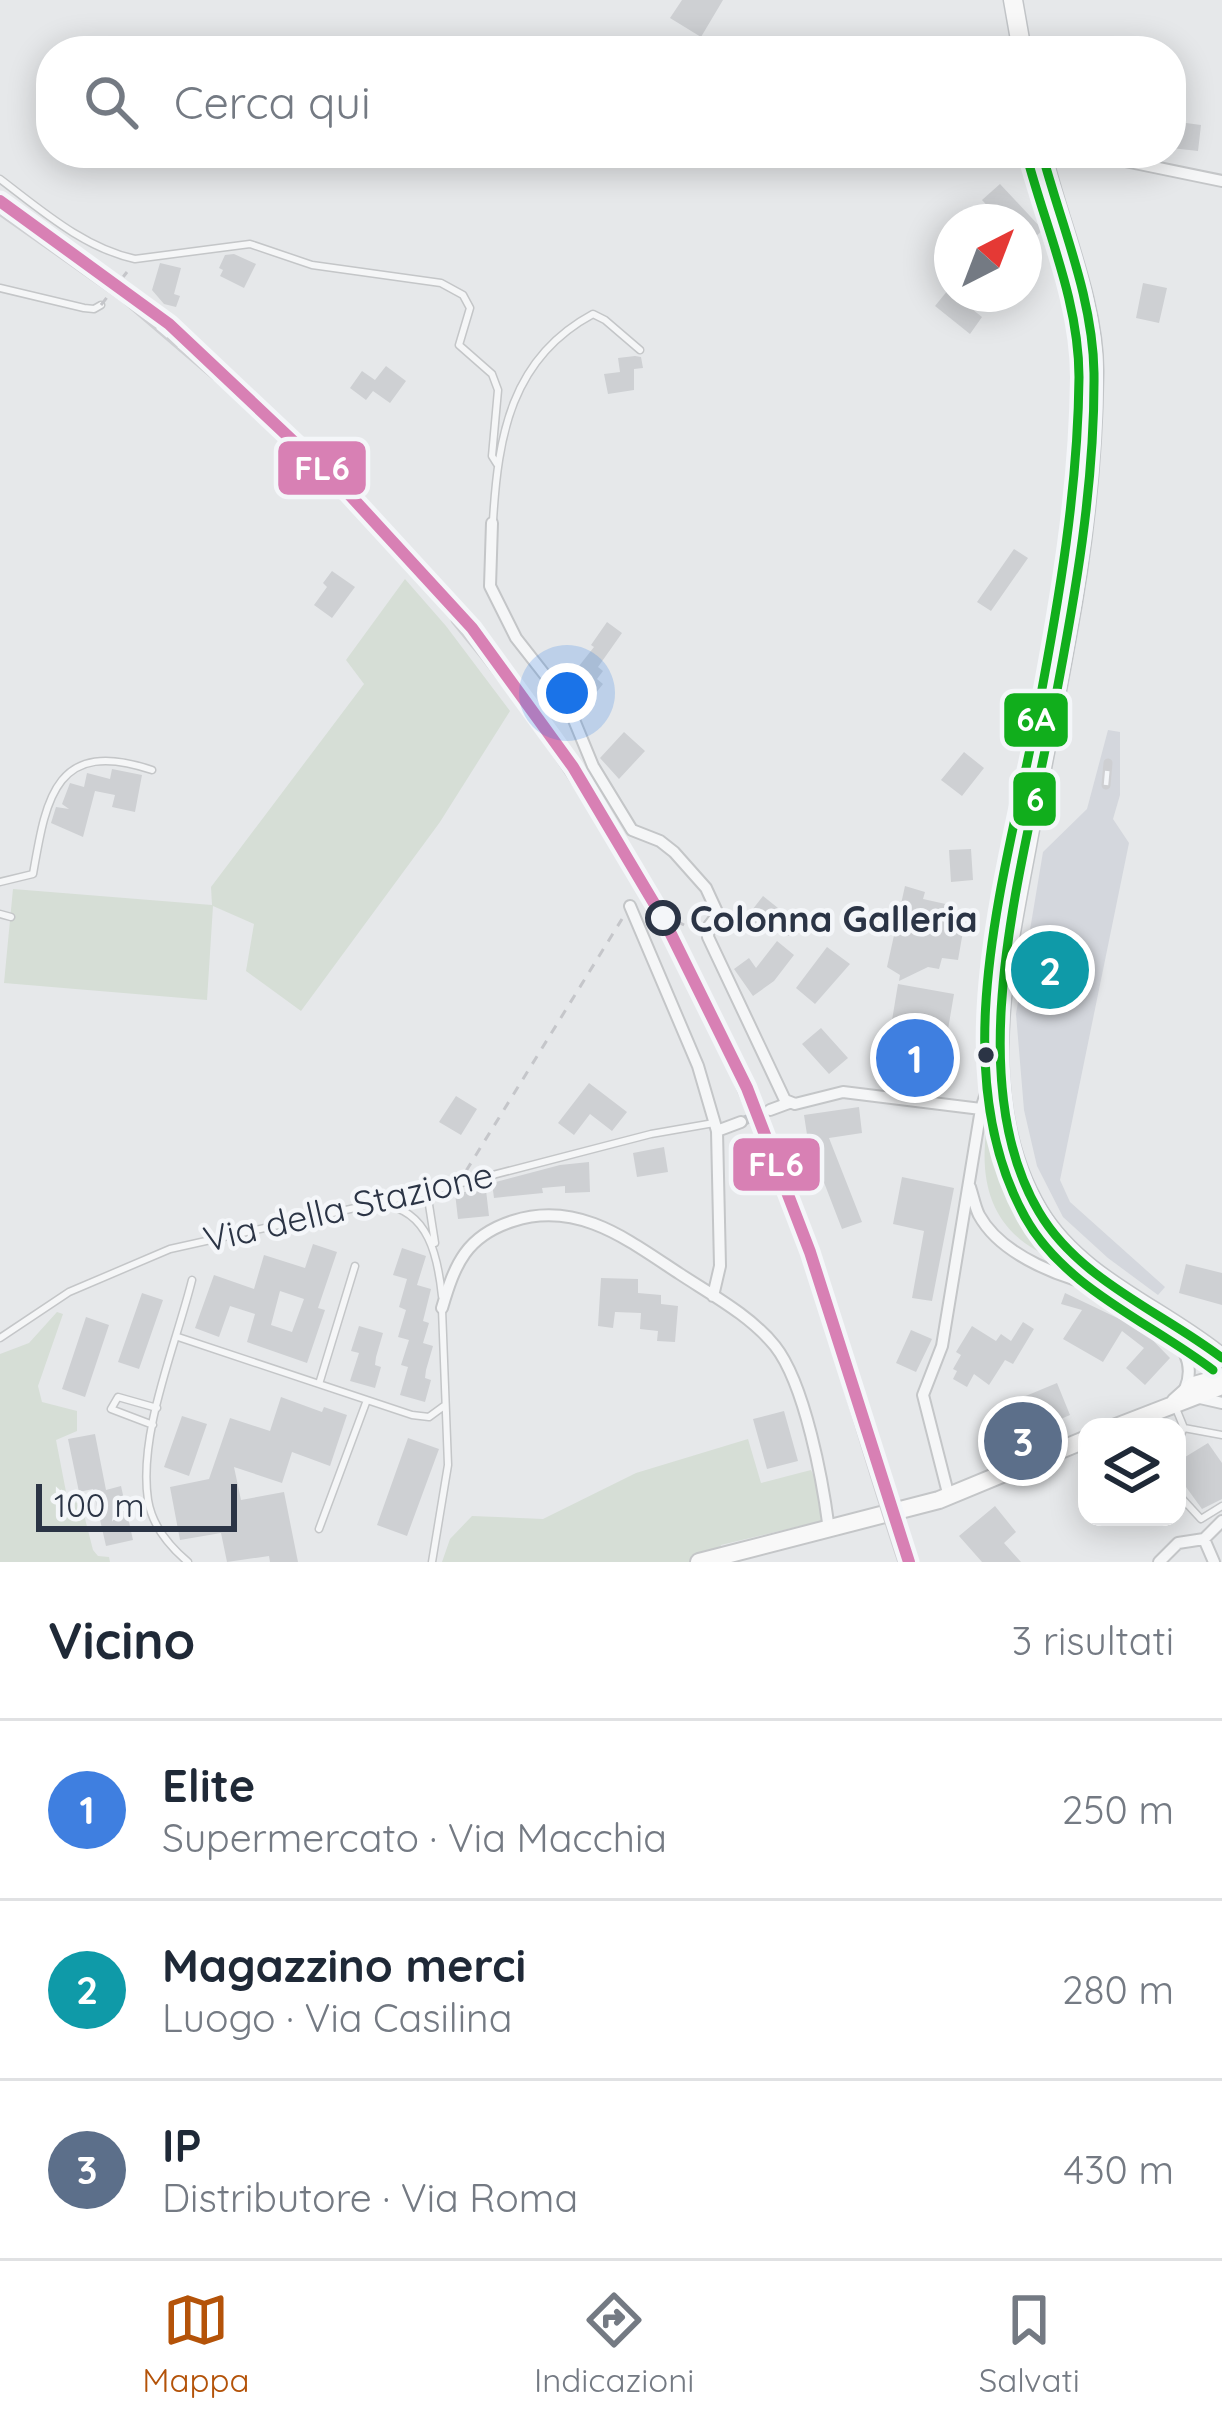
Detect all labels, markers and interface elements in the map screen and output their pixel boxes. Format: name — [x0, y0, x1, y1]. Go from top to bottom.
search box — [36, 36, 1186, 168]
icon: search — [78, 69, 144, 135]
text: Cerca qui — [174, 74, 371, 130]
north arrow — [934, 204, 1042, 312]
line badge: FL6 — [276, 439, 368, 497]
text: FL6 — [294, 447, 350, 488]
your location — [537, 663, 597, 723]
line badge: 6A — [1002, 691, 1070, 749]
text: 6A — [1016, 698, 1056, 739]
line badge: 6 — [1011, 770, 1058, 828]
text: 6 — [1026, 778, 1044, 819]
place label: Colonna Galleria — [690, 896, 978, 941]
marker: Colonna Galleria — [647, 902, 679, 934]
pin: 2 — [1011, 925, 1089, 1015]
pin: 1 — [876, 1013, 954, 1103]
unlabelled marker — [975, 1044, 997, 1066]
line badge: FL6 — [731, 1136, 822, 1193]
text: FL6 — [748, 1143, 804, 1184]
street label: Via della Stazione — [199, 1151, 497, 1261]
pin: 3 — [984, 1396, 1062, 1486]
map controls — [1078, 1418, 1186, 1526]
button: layers — [1078, 1418, 1186, 1526]
scale bar — [36, 1478, 237, 1531]
text: 100 m — [54, 1484, 145, 1525]
text: Vicino — [48, 1608, 195, 1672]
text: 3 risultati — [1012, 1616, 1174, 1665]
text: Elite — [162, 1757, 255, 1813]
text: 1 — [79, 1785, 95, 1834]
text: 250 m — [1062, 1785, 1174, 1834]
text: Supermercato · Via Macchia — [162, 1813, 667, 1862]
text: Magazzino merci — [162, 1937, 526, 1993]
text: 2 — [76, 1965, 98, 2014]
text: 280 m — [1062, 1965, 1174, 2014]
text: Luogo · Via Casilina — [162, 1993, 512, 2042]
text: IP — [162, 2117, 202, 2173]
text: 3 — [77, 2145, 97, 2194]
text: 430 m — [1064, 2145, 1174, 2194]
text: Distributore · Via Roma — [162, 2173, 578, 2222]
tab: Mappa — [142, 2287, 250, 2400]
tab: Indicazioni — [534, 2287, 694, 2400]
tab: Salvati — [979, 2287, 1080, 2400]

